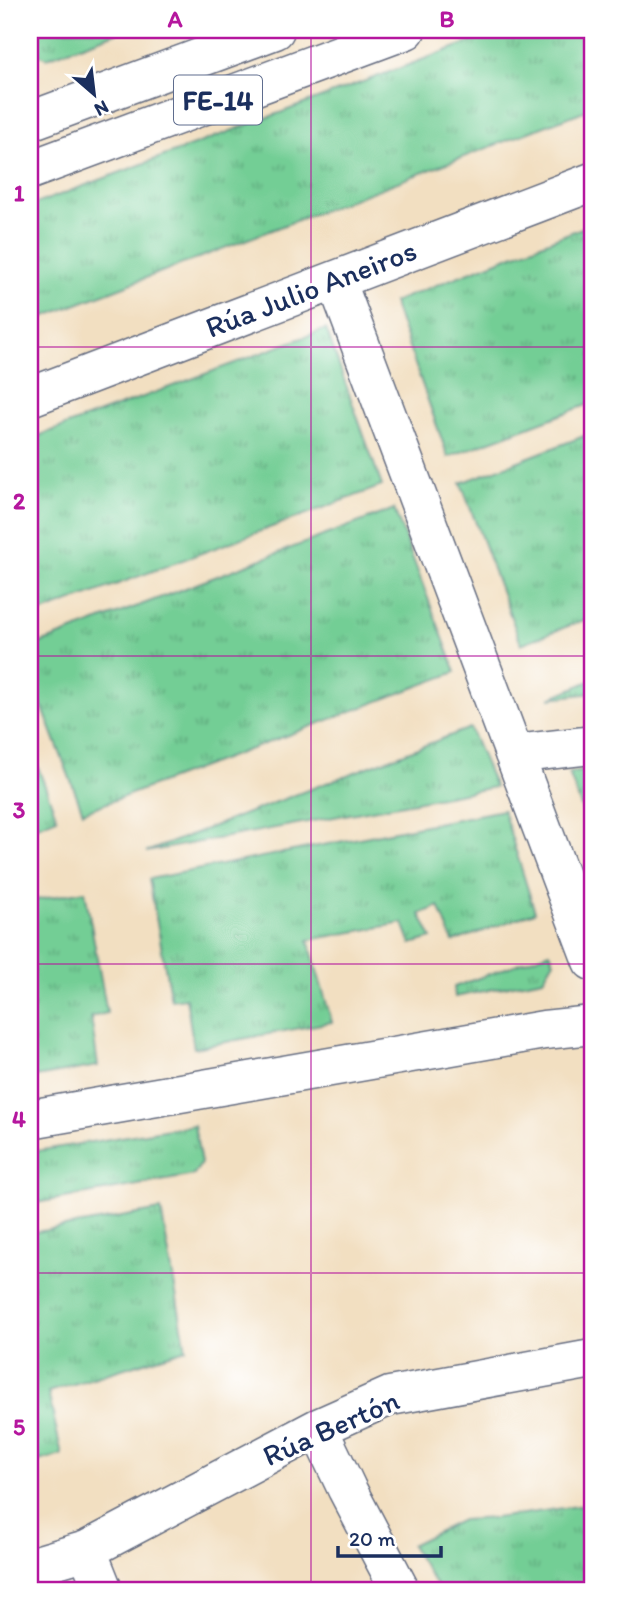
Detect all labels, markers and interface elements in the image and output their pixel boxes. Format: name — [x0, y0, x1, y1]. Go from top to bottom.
text: A — [167, 5, 183, 33]
text: B — [440, 5, 455, 33]
north arrow — [60, 60, 130, 130]
road number: FE-14 — [174, 76, 262, 124]
text: N — [91, 95, 113, 122]
text: 1 — [14, 179, 25, 207]
street label: Rúa Julio Aneiros — [200, 231, 422, 346]
text: 2 — [13, 487, 26, 515]
text: 3 — [13, 796, 26, 824]
text: 4 — [12, 1105, 26, 1133]
street label: Rúa Bertón — [257, 1381, 405, 1474]
text: 5 — [13, 1413, 25, 1441]
scale bar — [338, 1515, 442, 1559]
text: 20 m — [349, 1526, 396, 1551]

